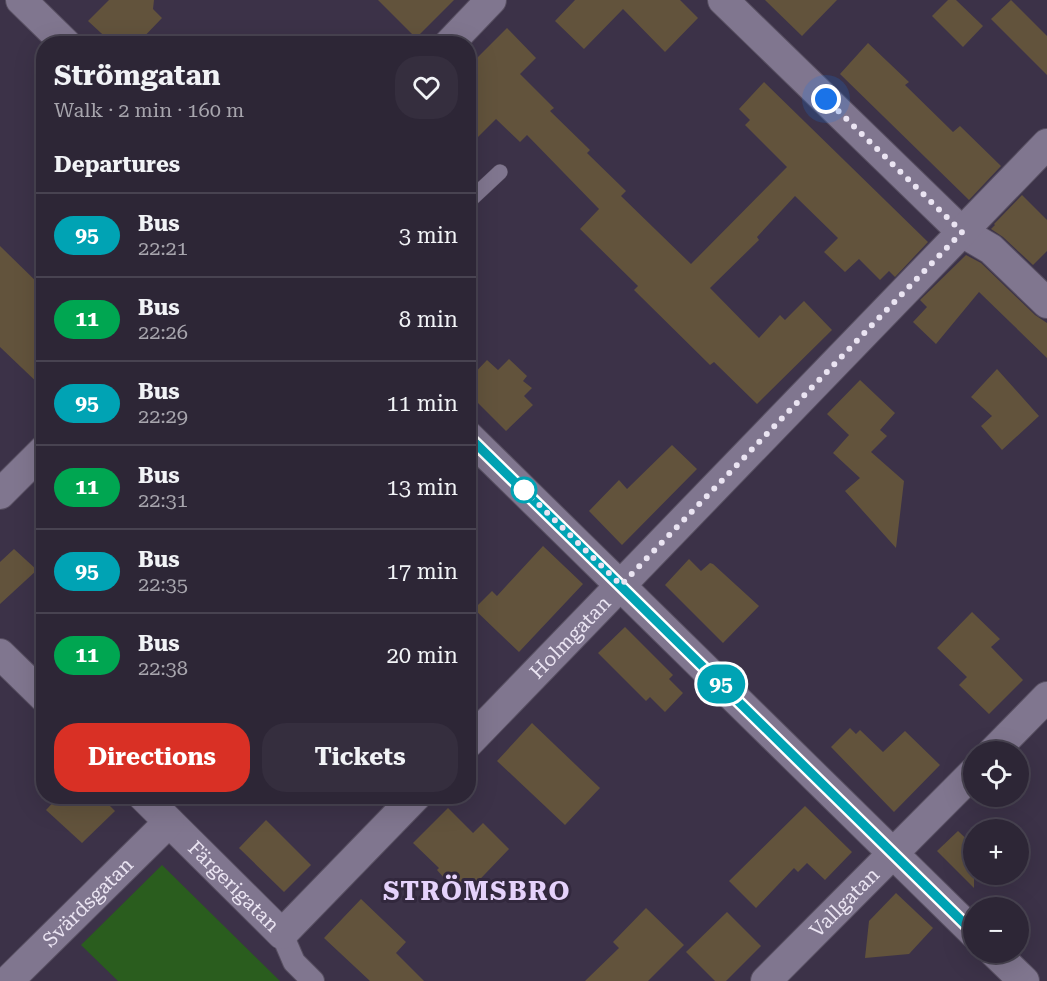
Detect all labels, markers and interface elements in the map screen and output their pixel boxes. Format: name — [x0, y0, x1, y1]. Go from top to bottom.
button: heart — [395, 56, 458, 119]
text: Strömgatan — [54, 59, 221, 92]
your location — [811, 84, 841, 114]
text: Walk · 2 min · 160 m — [54, 98, 244, 122]
text: Departures — [54, 152, 180, 177]
text: Bus — [138, 211, 180, 236]
text: 95 — [75, 223, 99, 247]
text: 3 min — [399, 223, 458, 248]
text: 22:21 — [138, 236, 188, 260]
text: Bus — [138, 295, 180, 320]
text: 11 — [75, 307, 99, 331]
text: 8 min — [399, 307, 458, 332]
text: 22:26 — [138, 320, 188, 344]
text: Bus — [138, 379, 180, 404]
text: 95 — [75, 391, 99, 415]
text: 11 min — [387, 391, 458, 416]
text: 22:29 — [138, 404, 188, 428]
text: Bus — [138, 463, 180, 488]
text: 11 — [75, 475, 99, 499]
text: 13 min — [387, 475, 458, 500]
unlabelled marker — [511, 477, 537, 503]
text: 22:31 — [138, 488, 188, 512]
text: Bus — [138, 547, 180, 572]
text: 95 — [75, 559, 99, 583]
text: 17 min — [387, 559, 458, 584]
text: 22:35 — [138, 572, 188, 596]
street label: Holmgatan — [525, 591, 616, 684]
text: Bus — [138, 631, 180, 656]
text: 11 — [75, 643, 99, 667]
text: 20 min — [387, 643, 458, 668]
text: 22:38 — [138, 656, 188, 680]
line badge: 95 — [694, 664, 748, 704]
text: 95 — [709, 672, 733, 696]
button: Directions — [54, 723, 250, 792]
button: Tickets — [262, 723, 458, 792]
map controls — [963, 741, 1029, 963]
button: locate — [963, 741, 1029, 807]
button: + — [963, 819, 1029, 885]
street label: Färgerigatan — [183, 836, 285, 937]
street label: Svärdsgatan — [37, 852, 138, 952]
street label: Vallgatan — [804, 862, 884, 942]
district label: STRÖMSBRO — [383, 874, 571, 906]
button: − — [963, 897, 1029, 963]

